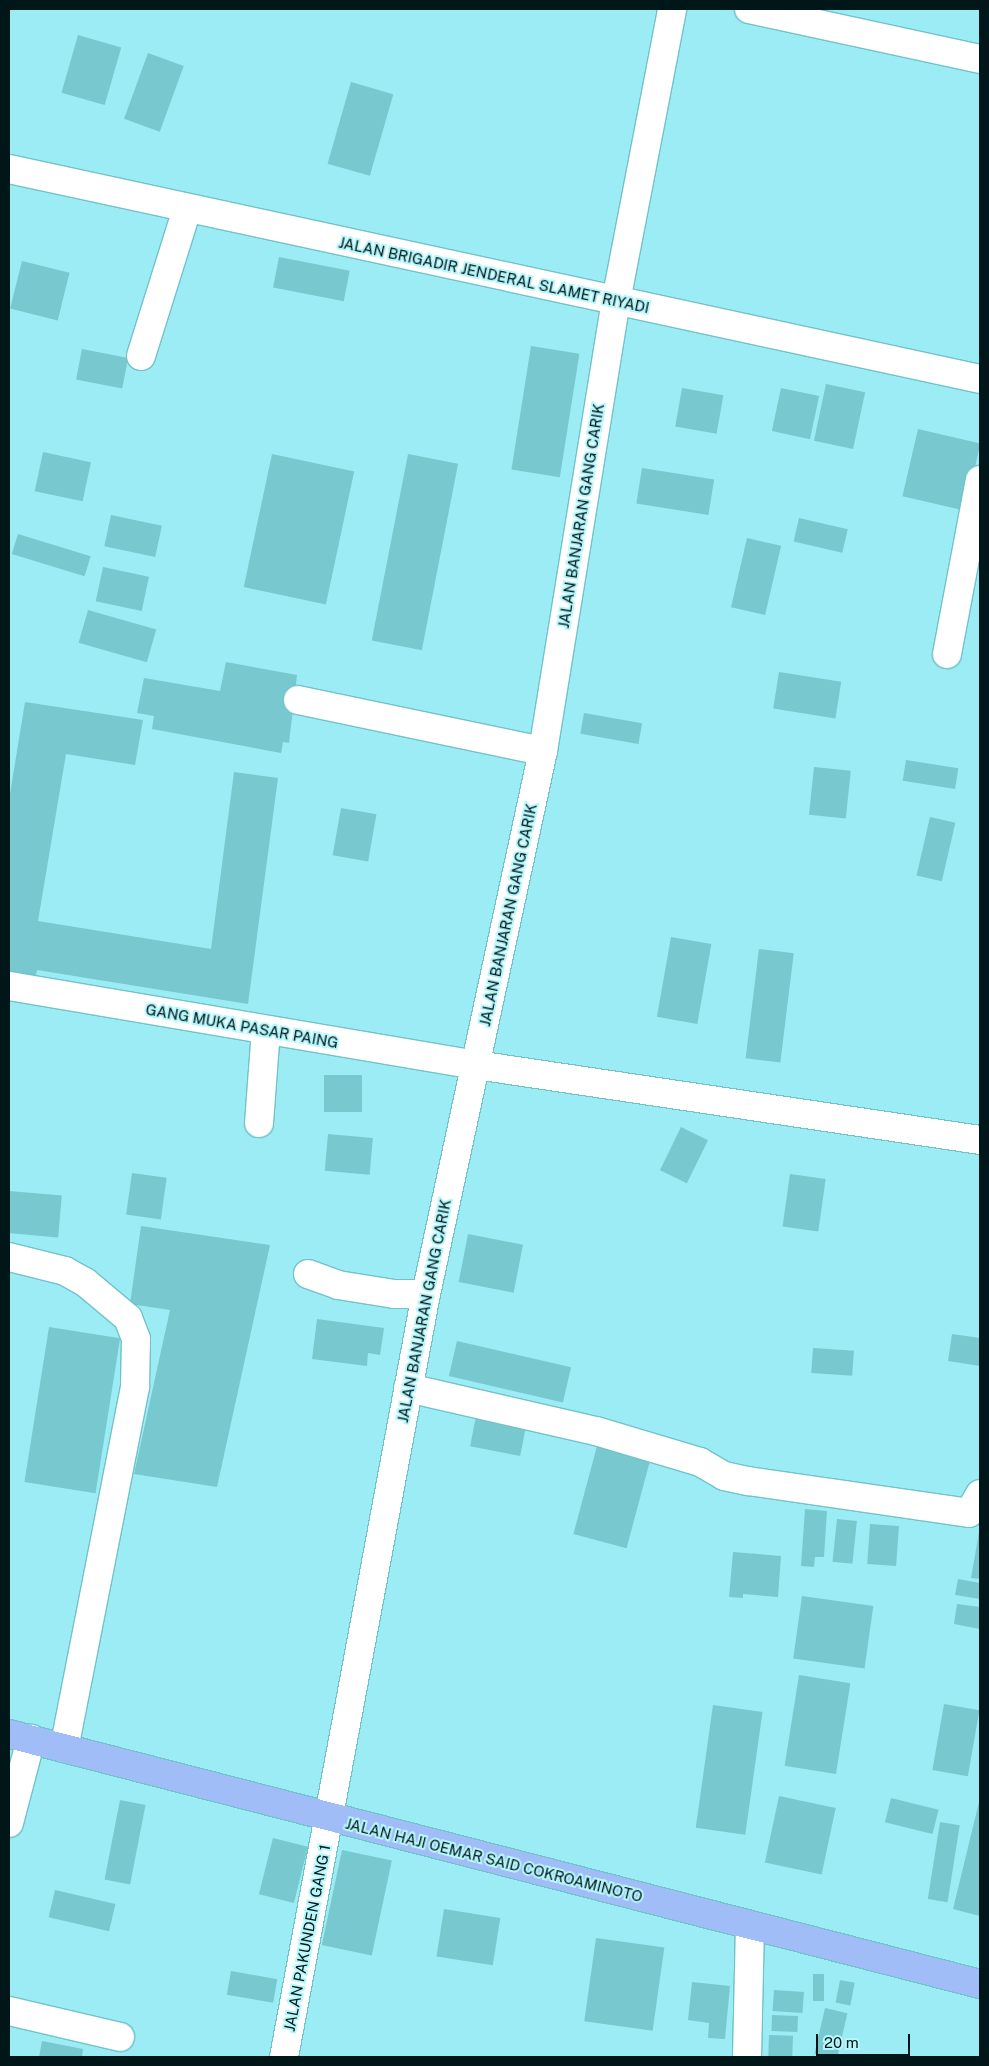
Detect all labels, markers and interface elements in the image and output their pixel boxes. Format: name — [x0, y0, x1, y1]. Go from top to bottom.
street label: JALAN BRIGADIR JENDERAL SLAMET RIYADI — [337, 233, 651, 317]
street label: JALAN BANJARAN GANG CARIK — [554, 402, 608, 630]
street label: JALAN BANJARAN GANG CARIK — [476, 802, 540, 1028]
street label: GANG MUKA PASAR PAING — [144, 1000, 340, 1052]
street label: JALAN BANJARAN GANG CARIK — [393, 1198, 455, 1424]
street label: JALAN HAJI OEMAR SAID COKROAMINOTO — [343, 1814, 645, 1906]
street label: JALAN PAKUNDEN GANG 1 — [280, 1843, 334, 2033]
scale bar — [819, 2024, 913, 2056]
text: 20 m — [824, 2034, 859, 2051]

